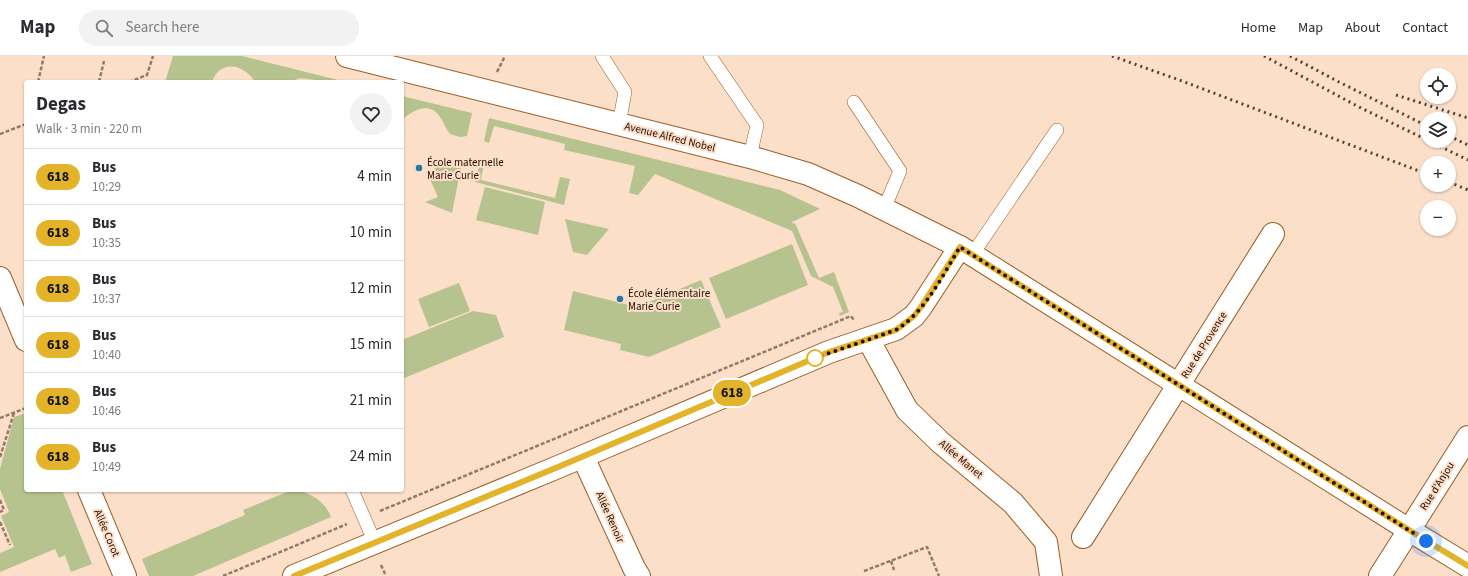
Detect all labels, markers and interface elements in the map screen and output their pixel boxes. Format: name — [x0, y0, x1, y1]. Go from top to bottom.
search box — [79, 10, 359, 46]
text: Map — [20, 14, 55, 41]
icon: search — [93, 17, 115, 39]
text: Search here — [125, 17, 199, 38]
text: Home — [1241, 18, 1276, 38]
text: Map — [1298, 18, 1323, 38]
text: About — [1345, 18, 1380, 38]
text: Contact — [1402, 18, 1448, 38]
map controls — [1420, 68, 1456, 236]
button: locate — [1420, 68, 1456, 104]
text: Degas — [36, 91, 86, 118]
button: heart — [350, 93, 392, 135]
button: layers — [1420, 112, 1456, 148]
street label: Avenue Alfred Nobel — [623, 118, 717, 156]
text: Walk · 3 min · 220 m — [36, 120, 142, 138]
place label: École maternelle Marie Curie — [427, 155, 504, 183]
button: + — [1420, 156, 1456, 192]
text: Bus — [92, 157, 116, 178]
marker: École maternelle Marie Curie — [414, 163, 424, 173]
text: 4 min — [357, 166, 392, 187]
text: 618 — [47, 167, 69, 187]
text: 10:29 — [92, 178, 121, 196]
button: − — [1420, 200, 1456, 236]
text: Bus — [92, 213, 116, 234]
text: 10 min — [350, 222, 392, 243]
text: 618 — [47, 223, 69, 243]
text: 10:35 — [92, 234, 121, 252]
text: Bus — [92, 269, 116, 290]
text: 12 min — [350, 278, 392, 299]
text: 618 — [47, 279, 69, 299]
place label: École élémentaire Marie Curie — [628, 286, 711, 314]
text: 10:37 — [92, 290, 121, 308]
marker: École élémentaire Marie Curie — [615, 294, 625, 304]
street label: Rue de Provence — [1177, 308, 1231, 381]
text: Bus — [92, 325, 116, 346]
text: 15 min — [350, 334, 392, 355]
text: 618 — [47, 335, 69, 355]
text: 10:40 — [92, 346, 121, 364]
unlabelled marker — [806, 349, 824, 367]
line badge: 618 — [709, 380, 755, 406]
text: Bus — [92, 381, 116, 402]
text: 618 — [721, 383, 743, 403]
text: 21 min — [350, 390, 392, 411]
text: 618 — [47, 391, 69, 411]
text: 10:46 — [92, 402, 121, 420]
street label: Allée Manet — [936, 436, 986, 482]
text: Bus — [92, 437, 116, 458]
text: 24 min — [350, 446, 392, 467]
text: 618 — [47, 447, 69, 467]
text: 10:49 — [92, 458, 121, 476]
street label: Rue d'Anjou — [1416, 459, 1458, 513]
street label: Allée Renoir — [592, 489, 628, 545]
street label: Allée Corot — [90, 507, 124, 559]
your location — [1416, 531, 1436, 551]

